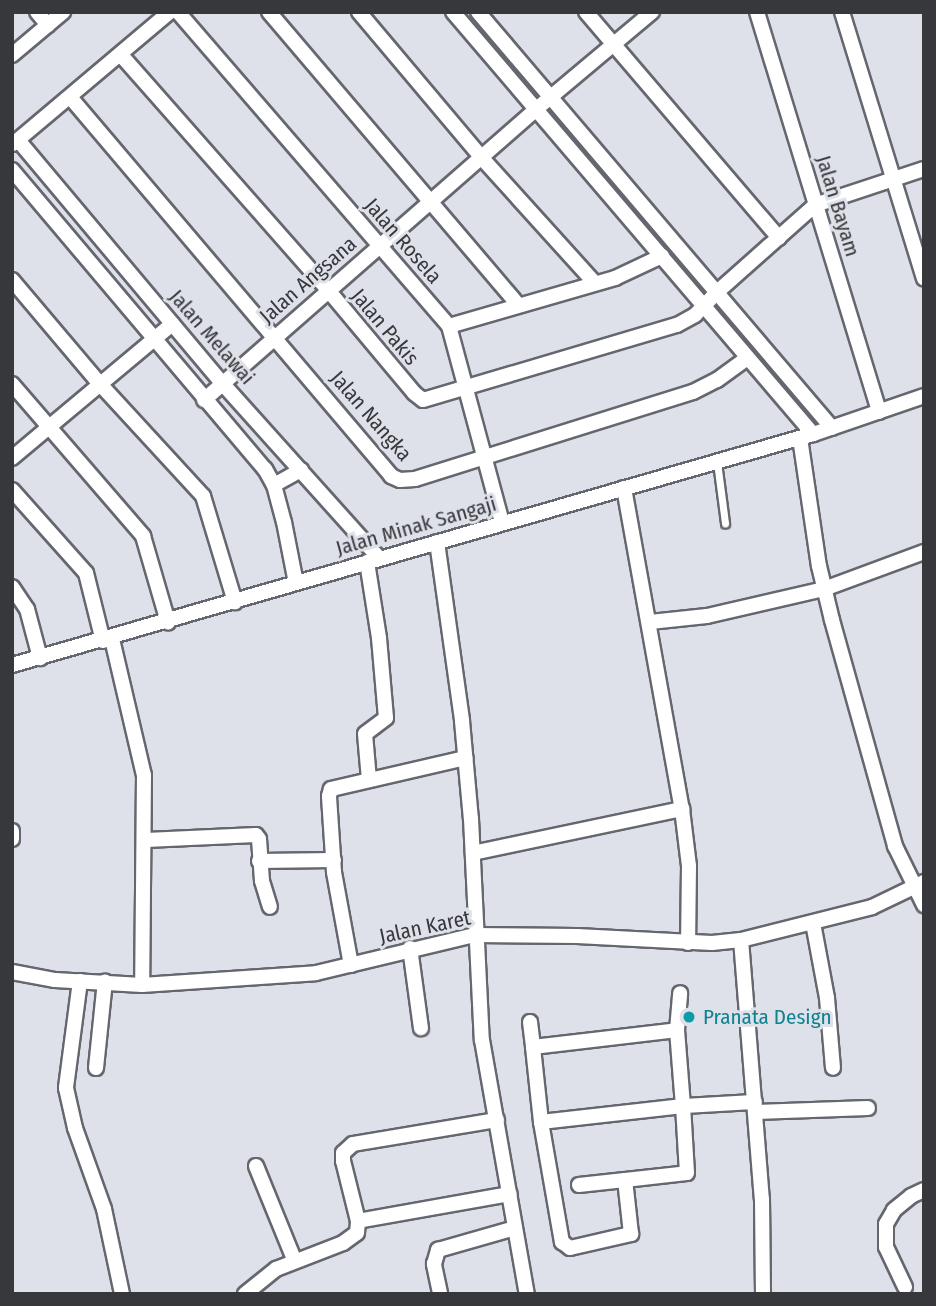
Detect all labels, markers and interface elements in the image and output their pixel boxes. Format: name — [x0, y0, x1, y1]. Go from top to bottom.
street label: Jalan Bayam — [811, 152, 865, 260]
street label: Jalan Rosela — [359, 193, 447, 289]
street label: Jalan Angsana — [255, 231, 361, 329]
street label: Jalan Melawai — [164, 284, 260, 390]
street label: Jalan Pakis — [346, 284, 424, 370]
street label: Jalan Nangka — [325, 366, 417, 466]
street label: Jalan Minak Sangaji — [333, 491, 499, 561]
street label: Jalan Karet — [377, 905, 473, 949]
place label: Pranata Design — [703, 1004, 832, 1030]
marker: Pranata Design — [681, 1009, 697, 1025]

